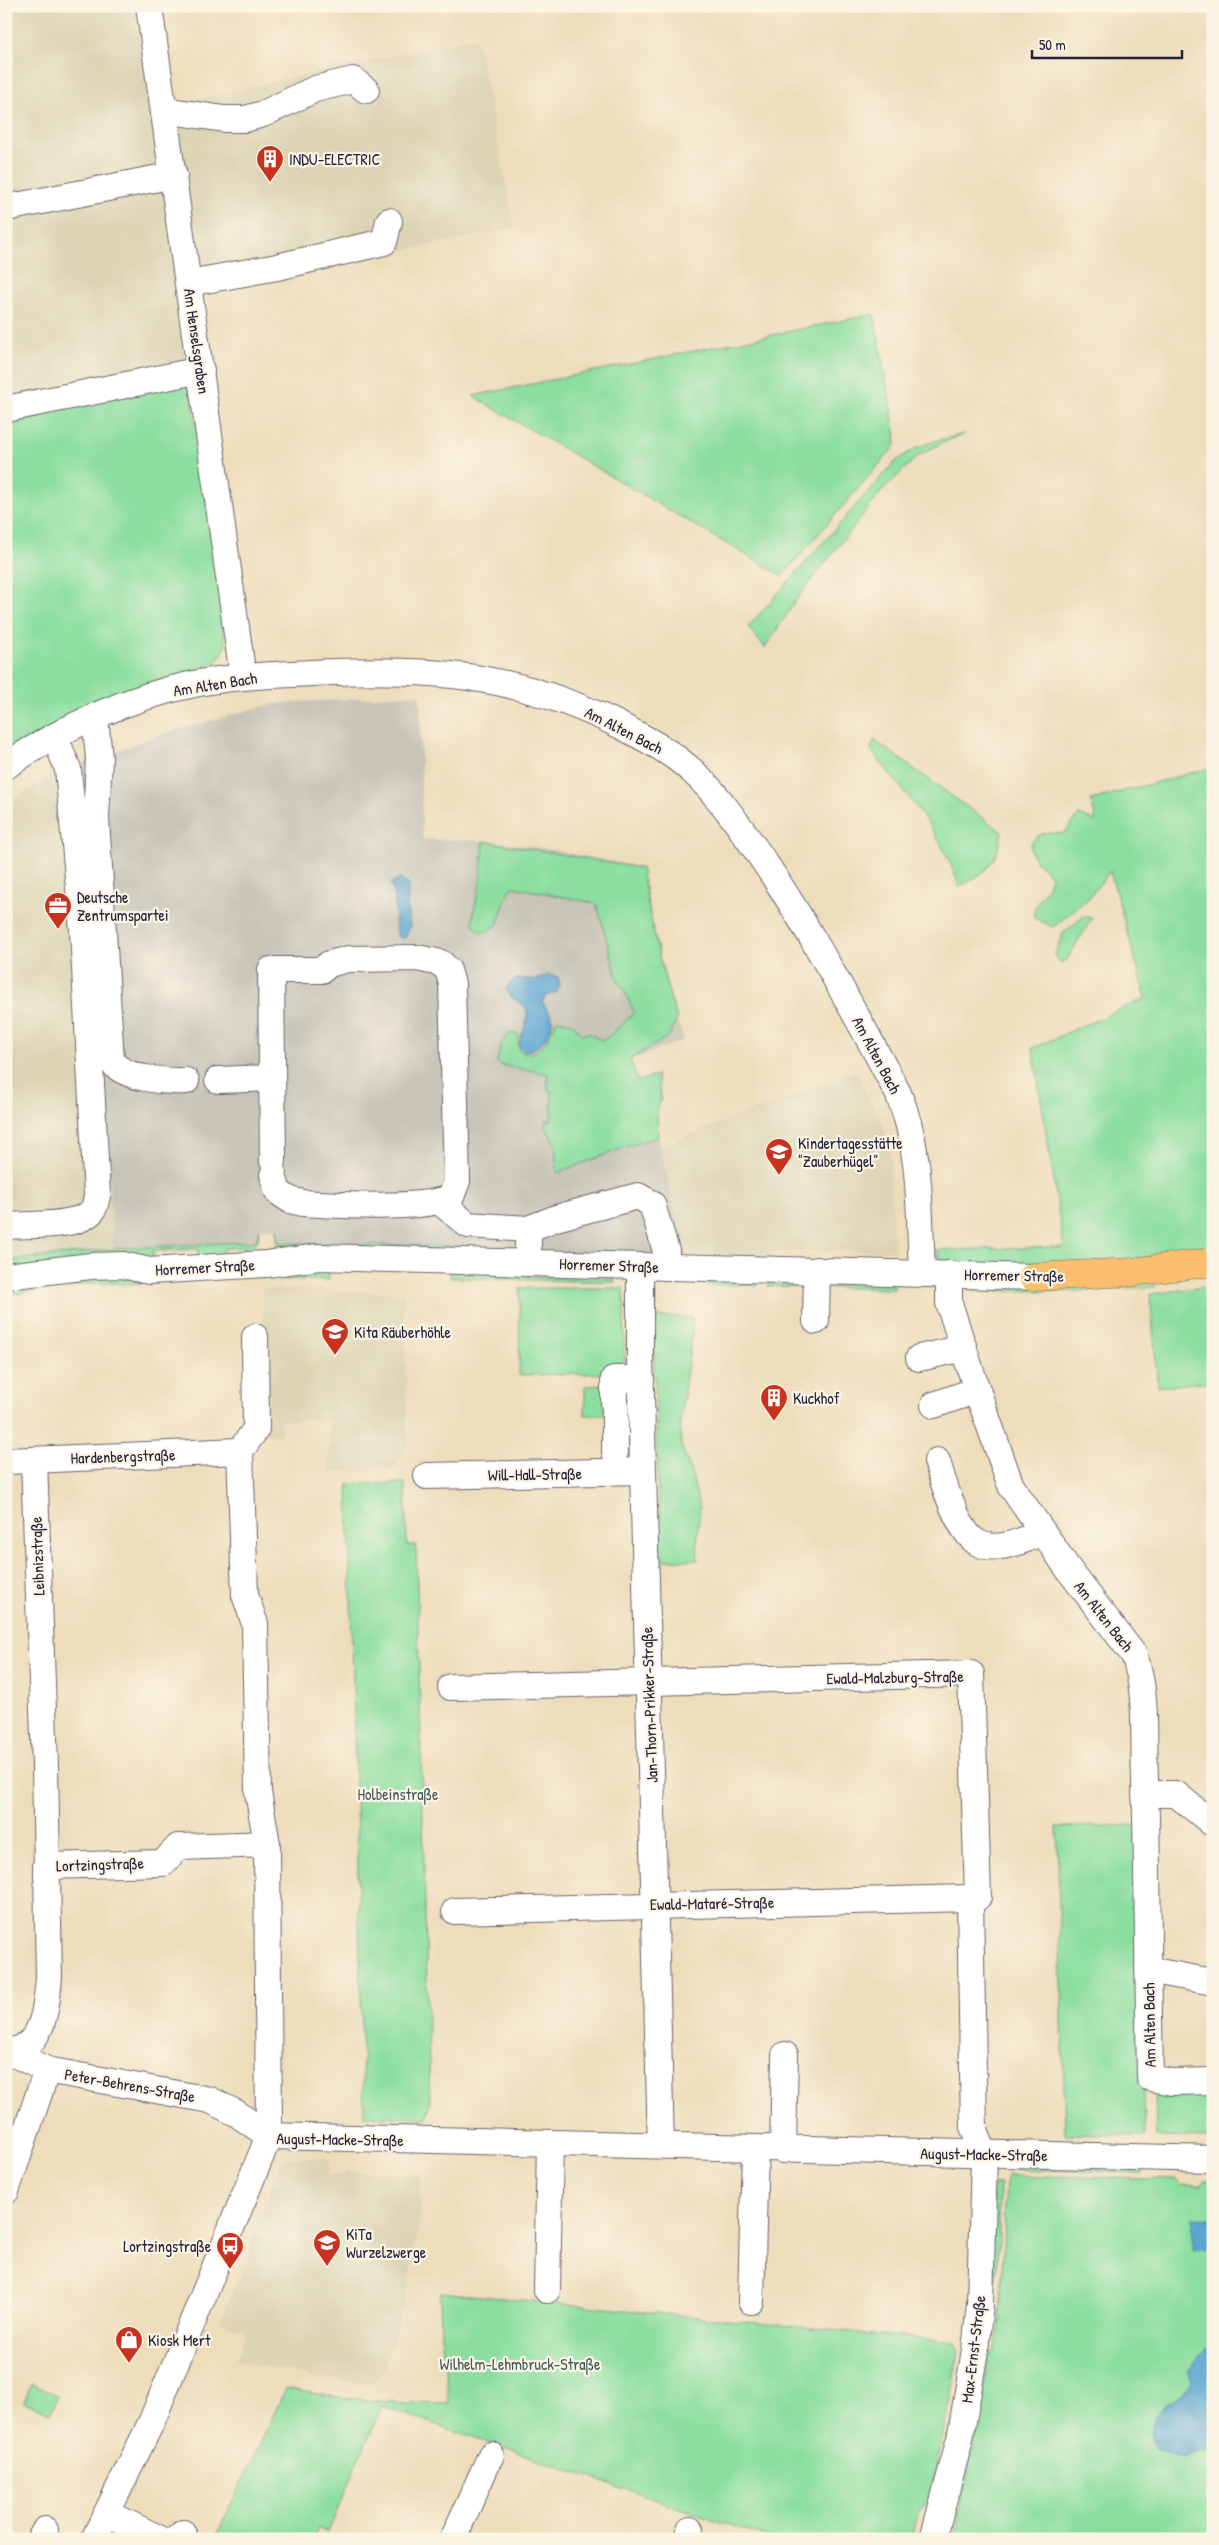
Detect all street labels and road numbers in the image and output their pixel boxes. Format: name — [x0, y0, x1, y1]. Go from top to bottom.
street label: Am Henselsgraben — [179, 287, 215, 395]
street label: Am Alten Bach — [172, 666, 259, 701]
street label: Am Alten Bach — [581, 701, 667, 759]
street label: Am Alten Bach — [847, 1013, 907, 1098]
street label: Horremer Straße — [559, 1252, 660, 1278]
street label: Horremer Straße — [155, 1253, 256, 1281]
street label: Horremer Straße — [964, 1263, 1065, 1287]
street label: Hardenbergstraße — [70, 1443, 176, 1469]
street label: Will-Hall-Straße — [488, 1462, 583, 1486]
street label: Leibnizstraße — [25, 1515, 49, 1596]
street label: Am Alten Bach — [1069, 1576, 1139, 1656]
street label: Jan-Thorn-Prikker-Straße — [635, 1626, 663, 1783]
street label: Ewald-Malzburg-Straße — [826, 1665, 965, 1689]
street label: Lortzingstraße — [56, 1851, 145, 1877]
street label: Ewald-Mataré-Straße — [650, 1891, 775, 1915]
street label: Am Alten Bach — [1137, 1982, 1161, 2067]
street label: Peter-Behrens-Straße — [63, 2063, 198, 2107]
street label: August-Macke-Straße — [276, 2127, 405, 2151]
street label: August-Macke-Straße — [920, 2142, 1049, 2166]
street label: Max-Ernst-Straße — [955, 2293, 991, 2404]

